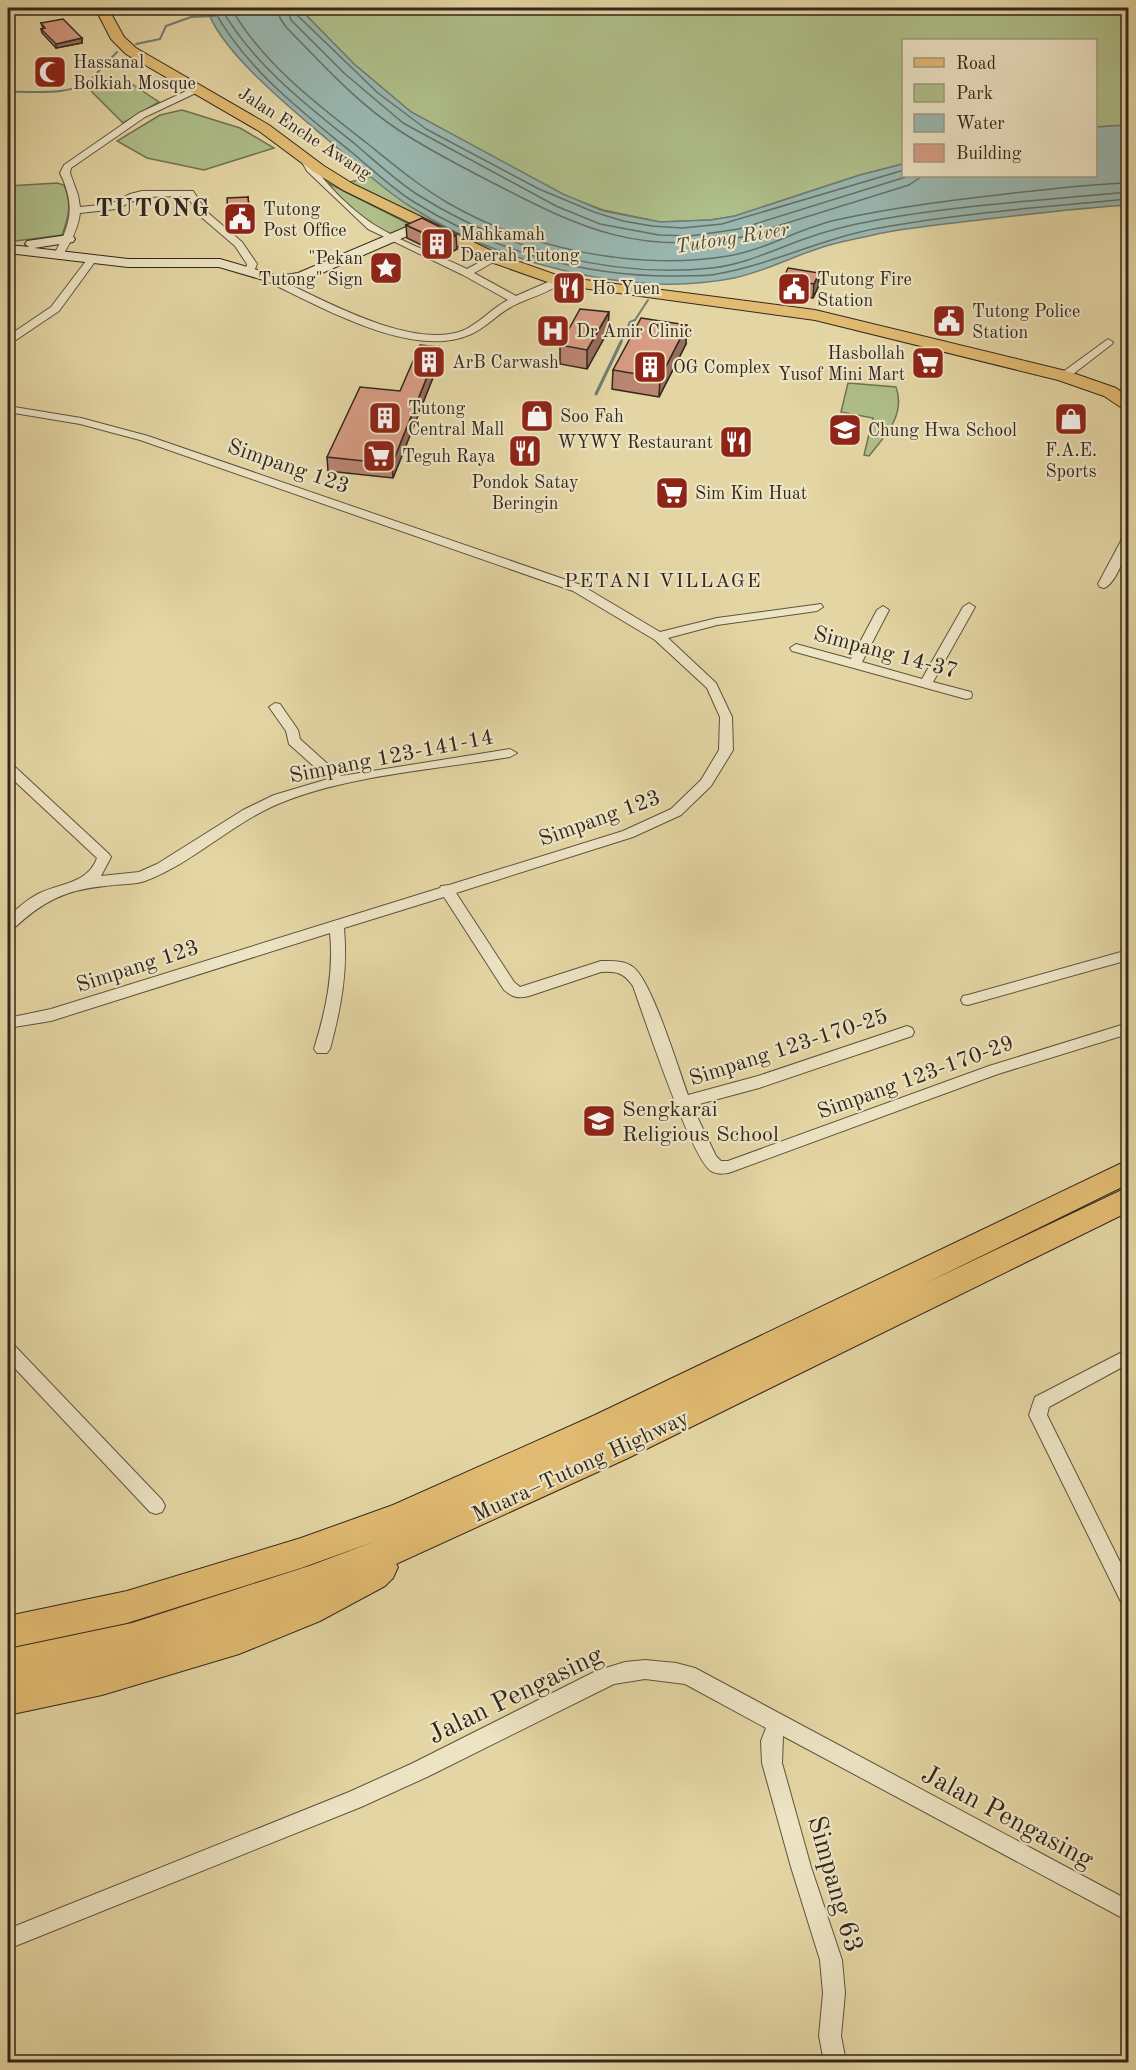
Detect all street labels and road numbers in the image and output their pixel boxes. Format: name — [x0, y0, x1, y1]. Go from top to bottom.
street label: Jalan Enche Awang — [235, 84, 374, 184]
street label: Simpang 123 — [224, 436, 352, 498]
street label: Simpang 14-37 — [811, 623, 960, 683]
street label: Simpang 123-141-14 — [287, 726, 495, 788]
street label: Simpang 123 — [536, 787, 663, 851]
street label: Simpang 123 — [74, 937, 202, 997]
street label: Simpang 123-170-25 — [687, 1005, 891, 1090]
street label: Simpang 123-170-29 — [814, 1032, 1017, 1124]
street label: Muara–Tutong Highway — [469, 1407, 693, 1527]
street label: Jalan Pengasing — [424, 1641, 608, 1749]
street label: Jalan Pengasing — [917, 1761, 1098, 1874]
street label: Simpang 63 — [802, 1813, 867, 1956]

